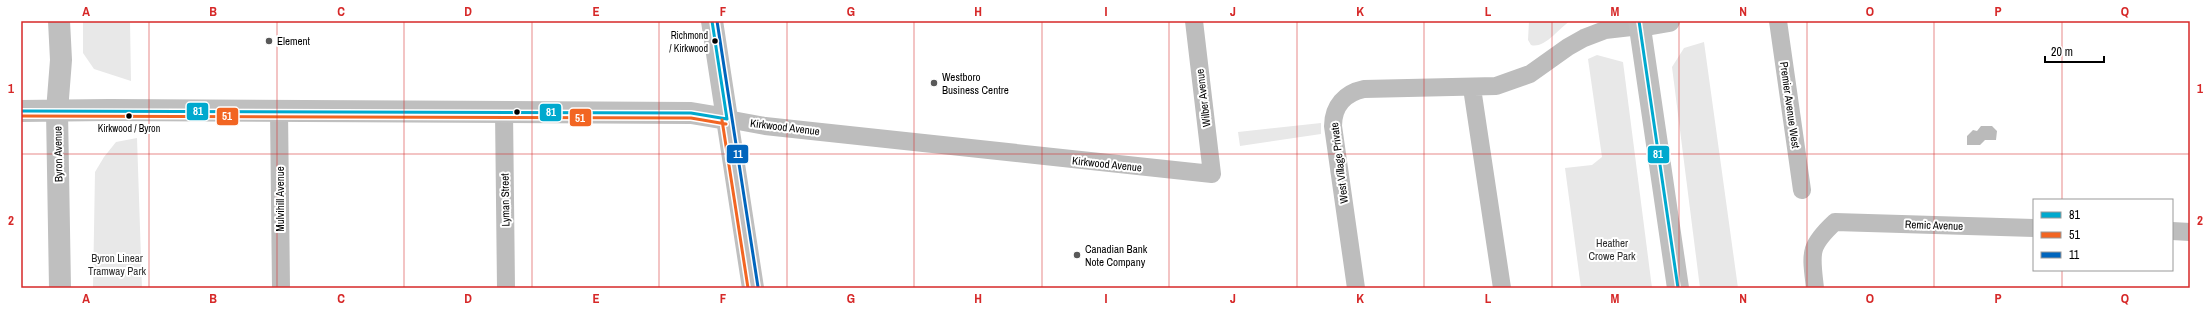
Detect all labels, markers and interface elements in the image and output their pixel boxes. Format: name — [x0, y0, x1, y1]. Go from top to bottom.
text: A — [82, 3, 90, 20]
text: B — [209, 3, 217, 20]
text: C — [337, 3, 345, 20]
text: D — [464, 3, 472, 20]
text: E — [592, 3, 600, 20]
text: F — [720, 3, 727, 20]
text: G — [847, 3, 855, 20]
text: H — [974, 3, 982, 20]
text: I — [1105, 3, 1108, 20]
text: J — [1230, 3, 1236, 20]
text: K — [1356, 3, 1364, 20]
text: L — [1485, 3, 1492, 20]
text: M — [1611, 3, 1620, 20]
text: N — [1739, 3, 1747, 20]
text: O — [1866, 3, 1874, 20]
text: P — [1994, 3, 2002, 20]
text: Q — [2121, 3, 2129, 20]
place label: Richmond / Kirkwood — [669, 29, 708, 55]
place label: Element — [277, 34, 311, 48]
marker: Element — [264, 36, 274, 46]
marker: Richmond / Kirkwood — [710, 36, 720, 46]
scale bar — [2045, 38, 2104, 64]
text: 20 m — [2051, 44, 2073, 60]
street label: Premier Avenue West — [1777, 61, 1803, 150]
street label: Wilber Avenue — [1192, 68, 1214, 128]
place label: Westboro Business Centre — [942, 70, 1009, 97]
marker: Westboro Business Centre — [929, 78, 939, 88]
text: 1 — [8, 80, 14, 97]
text: 1 — [2197, 80, 2203, 97]
line badge: 81 — [186, 102, 209, 121]
line badge: 81 — [539, 103, 562, 122]
text: 81 — [193, 104, 203, 118]
text: 81 — [546, 105, 556, 119]
line badge: 51 — [216, 107, 239, 126]
unlabelled marker — [512, 107, 522, 117]
line badge: 51 — [569, 108, 592, 127]
text: 51 — [222, 109, 232, 123]
marker: Kirkwood / Byron — [124, 111, 134, 121]
text: 51 — [575, 111, 585, 125]
street label: Kirkwood Avenue — [749, 116, 821, 138]
place label: Kirkwood / Byron — [98, 122, 160, 135]
street label: West Village Private — [1327, 122, 1351, 204]
street label: Byron Avenue — [51, 126, 65, 182]
line badge: 11 — [726, 144, 749, 164]
line badge: 81 — [1647, 145, 1670, 164]
text: 11 — [733, 147, 743, 161]
text: 81 — [1653, 147, 1663, 161]
street label: Kirkwood Avenue — [1071, 153, 1143, 175]
street label: Mulvihill Avenue — [273, 166, 287, 232]
street label: Lyman Street — [498, 173, 512, 227]
legend — [2033, 199, 2173, 271]
text: 81 — [2069, 207, 2080, 223]
text: 2 — [8, 212, 14, 229]
text: 2 — [2197, 212, 2203, 229]
street label: Remic Avenue — [1905, 217, 1963, 233]
text: 51 — [2069, 227, 2080, 243]
park label: Heather Crowe Park — [1588, 236, 1636, 263]
place label: Canadian Bank Note Company — [1085, 242, 1148, 269]
text: 11 — [2069, 247, 2080, 263]
marker: Canadian Bank Note Company — [1072, 250, 1082, 260]
park label: Byron Linear Tramway Park — [88, 251, 146, 278]
text: A — [82, 290, 90, 307]
text: B — [209, 290, 217, 307]
text: C — [337, 290, 345, 307]
text: D — [464, 290, 472, 307]
text: E — [592, 290, 600, 307]
text: F — [720, 290, 727, 307]
text: G — [847, 290, 855, 307]
text: H — [974, 290, 982, 307]
text: I — [1105, 290, 1108, 307]
text: J — [1230, 290, 1236, 307]
text: K — [1356, 290, 1364, 307]
text: L — [1485, 290, 1492, 307]
text: M — [1611, 290, 1620, 307]
text: N — [1739, 290, 1747, 307]
text: O — [1866, 290, 1874, 307]
text: P — [1994, 290, 2002, 307]
text: Q — [2121, 290, 2129, 307]

